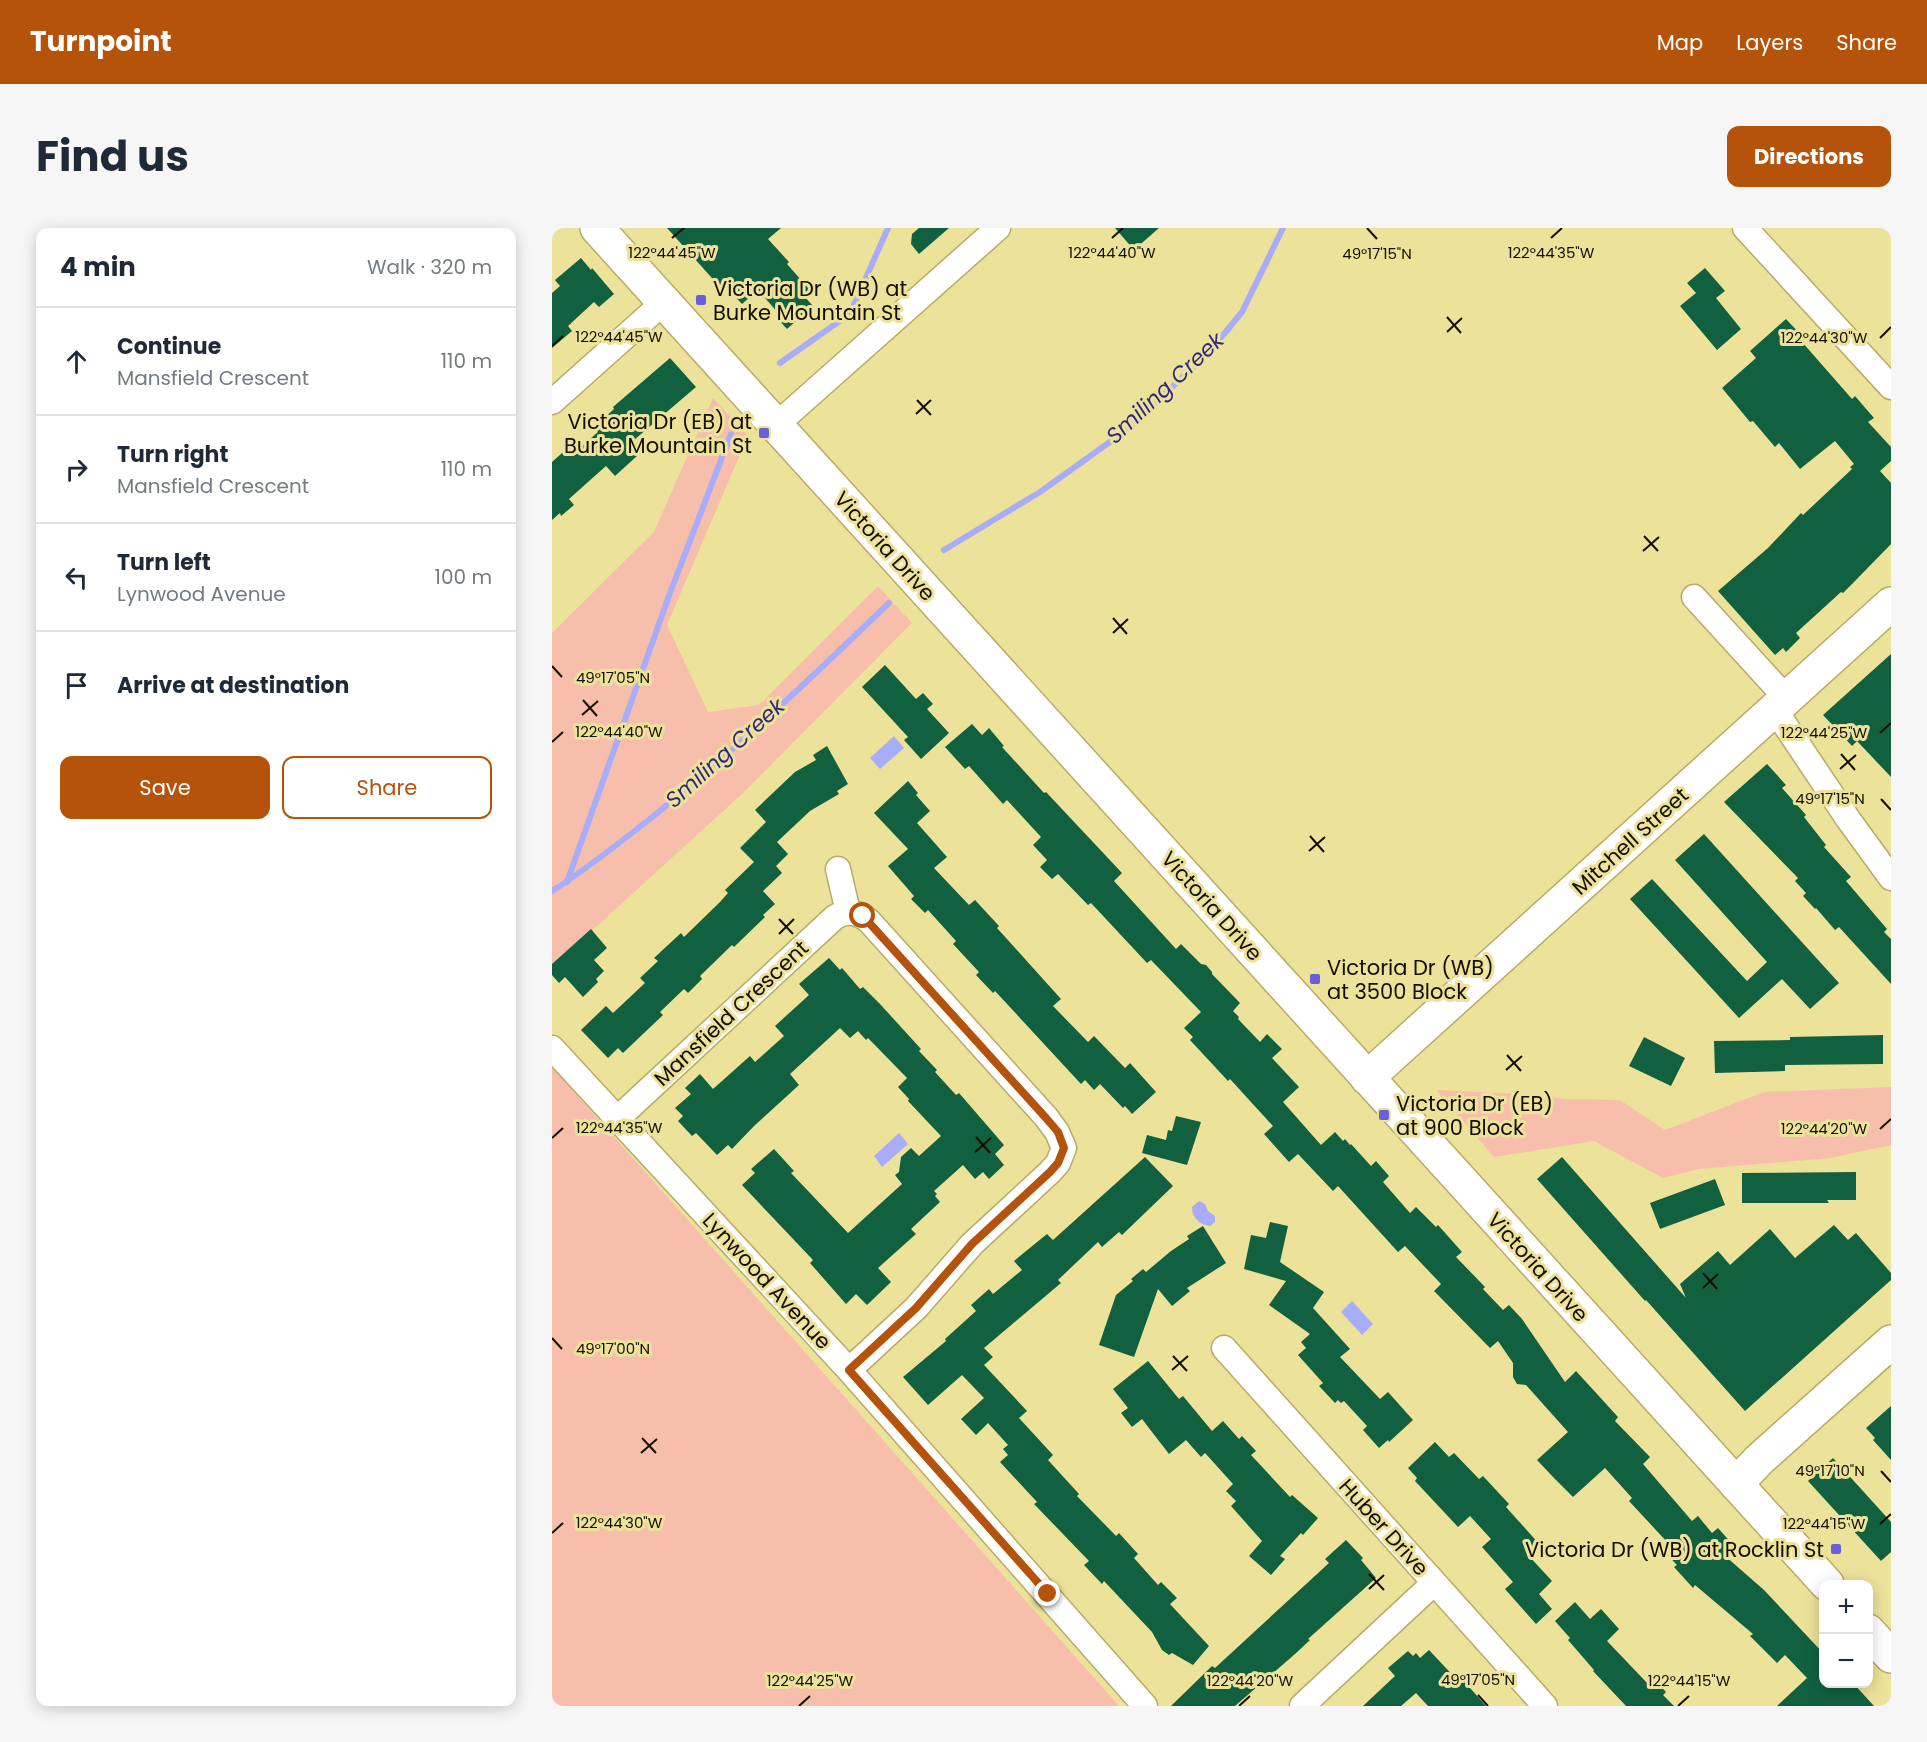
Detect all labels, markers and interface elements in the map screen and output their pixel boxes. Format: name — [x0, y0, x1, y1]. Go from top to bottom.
text: Turnpoint — [30, 22, 172, 61]
text: Map — [1657, 28, 1703, 57]
text: Layers — [1736, 28, 1803, 57]
text: Share — [1836, 28, 1897, 57]
button: Directions — [1727, 126, 1891, 187]
text: Find us — [36, 127, 189, 186]
text: 122°44'45"W — [628, 242, 716, 263]
text: 122°44'40"W — [1068, 242, 1156, 263]
text: 122°44'35"W — [1508, 242, 1595, 263]
text: 49°17'15"N — [1342, 243, 1412, 264]
text: 4 min — [60, 249, 136, 285]
text: Walk · 320 m — [367, 253, 492, 281]
place label: Victoria Dr (WB) at Burke Mountain St — [713, 274, 907, 327]
marker: Victoria Dr (WB) at Burke Mountain St — [694, 293, 708, 307]
water label: Smiling Creek — [1099, 324, 1232, 451]
text: 122°44'45"W — [575, 326, 663, 347]
text: 122°44'30"W — [1781, 327, 1868, 348]
text: Continue — [117, 331, 221, 362]
icon: ahead — [60, 345, 93, 378]
text: 110 m — [441, 347, 492, 375]
text: Mansfield Crescent — [117, 364, 309, 392]
place label: Victoria Dr (EB) at Burke Mountain St — [564, 407, 752, 460]
marker: Victoria Dr (EB) at Burke Mountain St — [757, 426, 771, 440]
text: Turn right — [117, 439, 228, 470]
icon: right — [60, 453, 93, 486]
text: 110 m — [441, 455, 492, 483]
text: Mansfield Crescent — [117, 472, 309, 500]
street label: Victoria Drive — [828, 485, 942, 607]
text: Turn left — [117, 547, 211, 578]
icon: left — [60, 561, 93, 594]
text: 100 m — [435, 563, 492, 591]
text: Lynwood Avenue — [117, 580, 286, 608]
text: 49°17'05"N — [576, 667, 650, 688]
icon: arrive — [60, 669, 93, 702]
text: Arrive at destination — [117, 670, 349, 701]
water label: Smiling Creek — [659, 690, 793, 815]
text: 122°44'40"W — [575, 721, 663, 742]
text: 122°44'25"W — [1781, 722, 1868, 743]
button: Save — [60, 756, 270, 819]
button: Share — [282, 756, 492, 819]
street label: Mitchell Street — [1565, 781, 1695, 901]
text: 49°17'15"N — [1795, 788, 1865, 809]
street label: Victoria Drive — [1155, 845, 1269, 967]
route start — [849, 902, 875, 928]
street label: Mansfield Crescent — [647, 934, 815, 1092]
place label: Victoria Dr (WB) at 3500 Block — [1327, 953, 1494, 1006]
marker: Victoria Dr (WB) at 3500 Block — [1308, 972, 1322, 986]
place label: Victoria Dr (EB) at 900 Block — [1396, 1089, 1553, 1142]
marker: Victoria Dr (EB) at 900 Block — [1377, 1108, 1391, 1122]
text: 122°44'35"W — [576, 1117, 663, 1138]
text: 122°44'20"W — [1781, 1118, 1868, 1139]
street label: Lynwood Avenue — [696, 1206, 838, 1356]
street label: Victoria Drive — [1481, 1206, 1595, 1328]
text: 49°17'00"N — [576, 1338, 650, 1359]
text: 49°17'10"N — [1795, 1460, 1865, 1481]
street label: Huber Drive — [1333, 1472, 1435, 1582]
text: 122°44'30"W — [576, 1512, 663, 1533]
text: 122°44'15"W — [1783, 1513, 1866, 1534]
place label: Victoria Dr (WB) at Rocklin St — [1525, 1535, 1824, 1564]
marker: Victoria Dr (WB) at Rocklin St — [1829, 1542, 1843, 1556]
route end — [1034, 1580, 1060, 1606]
map controls — [1819, 1580, 1873, 1688]
button: + — [1819, 1580, 1873, 1634]
button: − — [1819, 1634, 1873, 1688]
text: 49°17'05"N — [1441, 1669, 1515, 1690]
text: 122°44'25"W — [767, 1670, 854, 1691]
text: 122°44'20"W — [1207, 1670, 1294, 1691]
text: 122°44'15"W — [1648, 1670, 1731, 1691]

